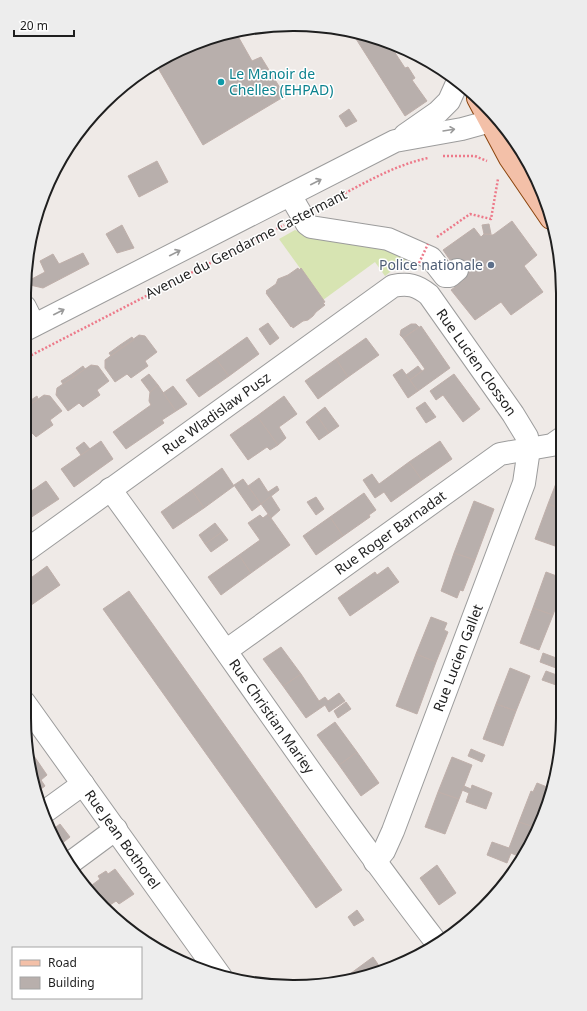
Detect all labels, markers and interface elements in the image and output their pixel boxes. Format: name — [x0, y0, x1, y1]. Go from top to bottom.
scale bar — [14, 12, 74, 38]
text: 20 m — [20, 17, 48, 34]
place label: Le Manoir de Chelles (EHPAD) — [229, 64, 333, 99]
marker: Le Manoir de Chelles (EHPAD) — [216, 77, 226, 87]
one-way arrow — [442, 126, 455, 134]
one-way arrow — [310, 177, 322, 185]
street label: Avenue du Gendarme Castermant — [142, 184, 350, 303]
one-way arrow — [169, 249, 181, 257]
place label: Police nationale — [379, 255, 483, 274]
marker: Police nationale — [486, 260, 496, 270]
street label: Rue Lucien Closson — [433, 305, 521, 419]
one-way arrow — [53, 308, 65, 316]
street label: Rue Wladislaw Pusz — [158, 367, 274, 458]
street label: Rue Roger Barnadat — [330, 486, 450, 579]
street label: Rue Lucien Gallet — [428, 601, 487, 714]
street label: Rue Christian Mariey — [225, 655, 320, 778]
street label: Rue Jean Bothorel — [81, 786, 165, 892]
legend — [12, 947, 142, 999]
text: Road — [48, 954, 77, 971]
text: Building — [48, 974, 95, 991]

